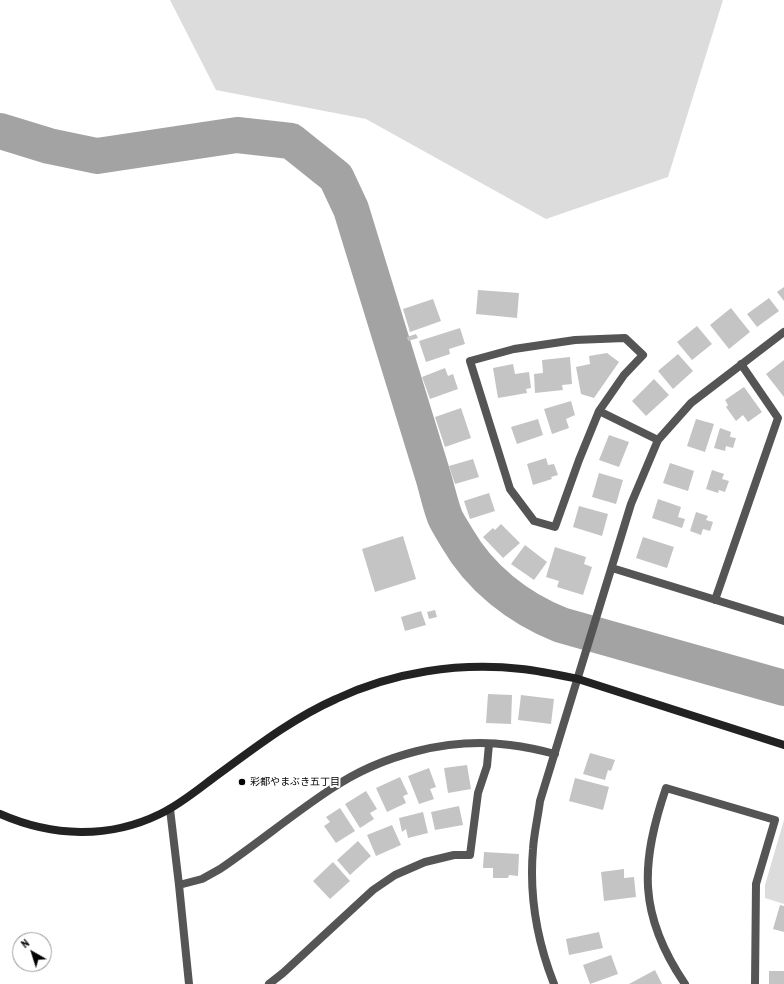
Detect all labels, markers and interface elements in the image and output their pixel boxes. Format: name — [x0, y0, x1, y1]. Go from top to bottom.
place label: 彩都やまぶき五丁目 — [250, 776, 340, 788]
marker: 彩都やまぶき五丁目 — [237, 777, 247, 787]
north arrow — [12, 932, 52, 972]
text: N — [18, 936, 32, 951]

